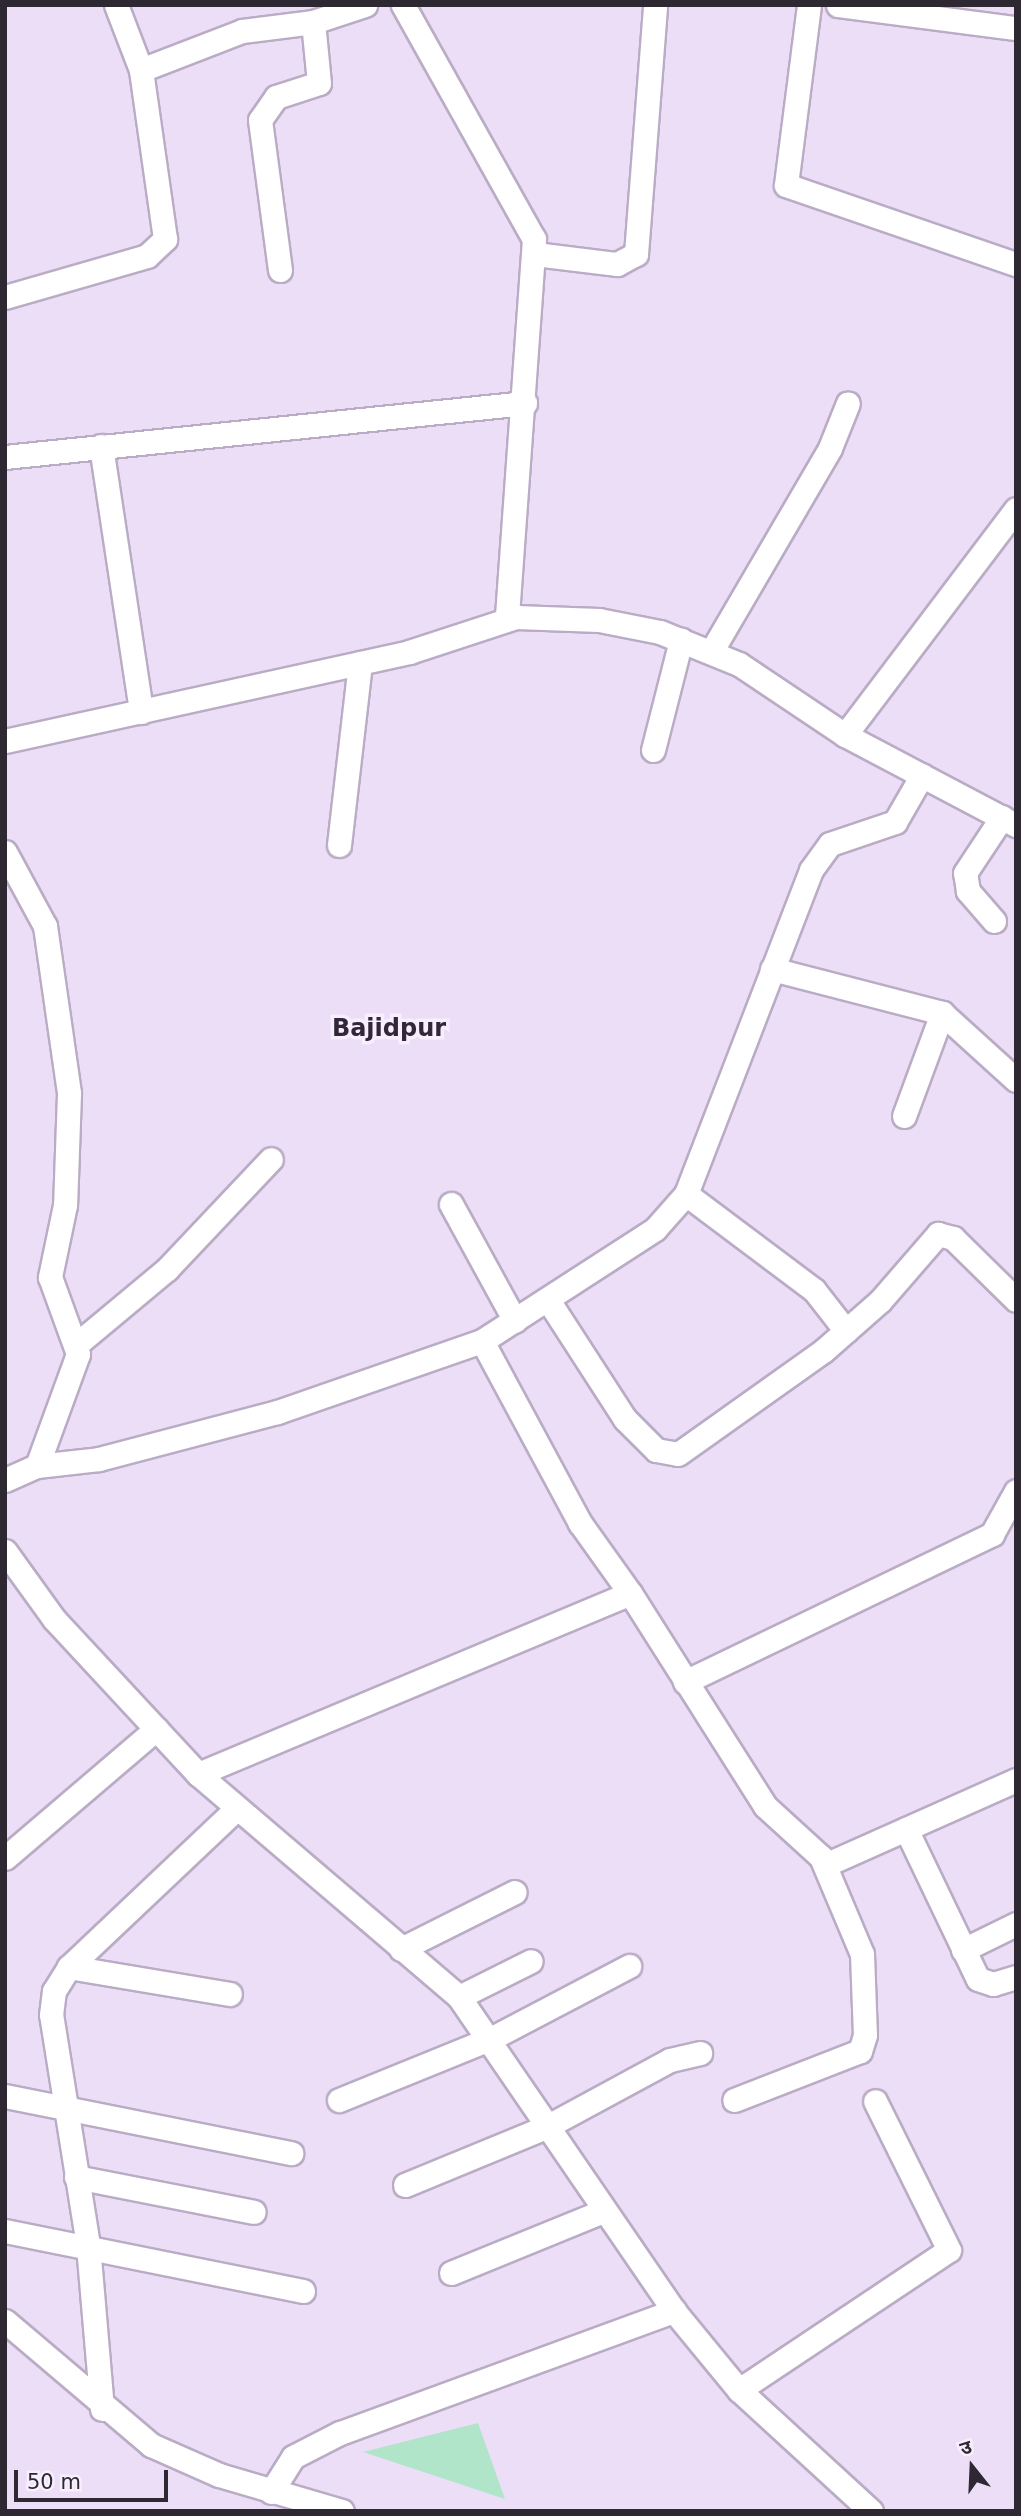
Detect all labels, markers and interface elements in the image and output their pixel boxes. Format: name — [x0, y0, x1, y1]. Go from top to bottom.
district label: Bajidpur — [332, 1015, 446, 1043]
north arrow — [937, 2432, 1007, 2502]
text: उ — [957, 2435, 974, 2459]
scale bar — [18, 2456, 172, 2500]
text: 50 m — [27, 2470, 81, 2494]

